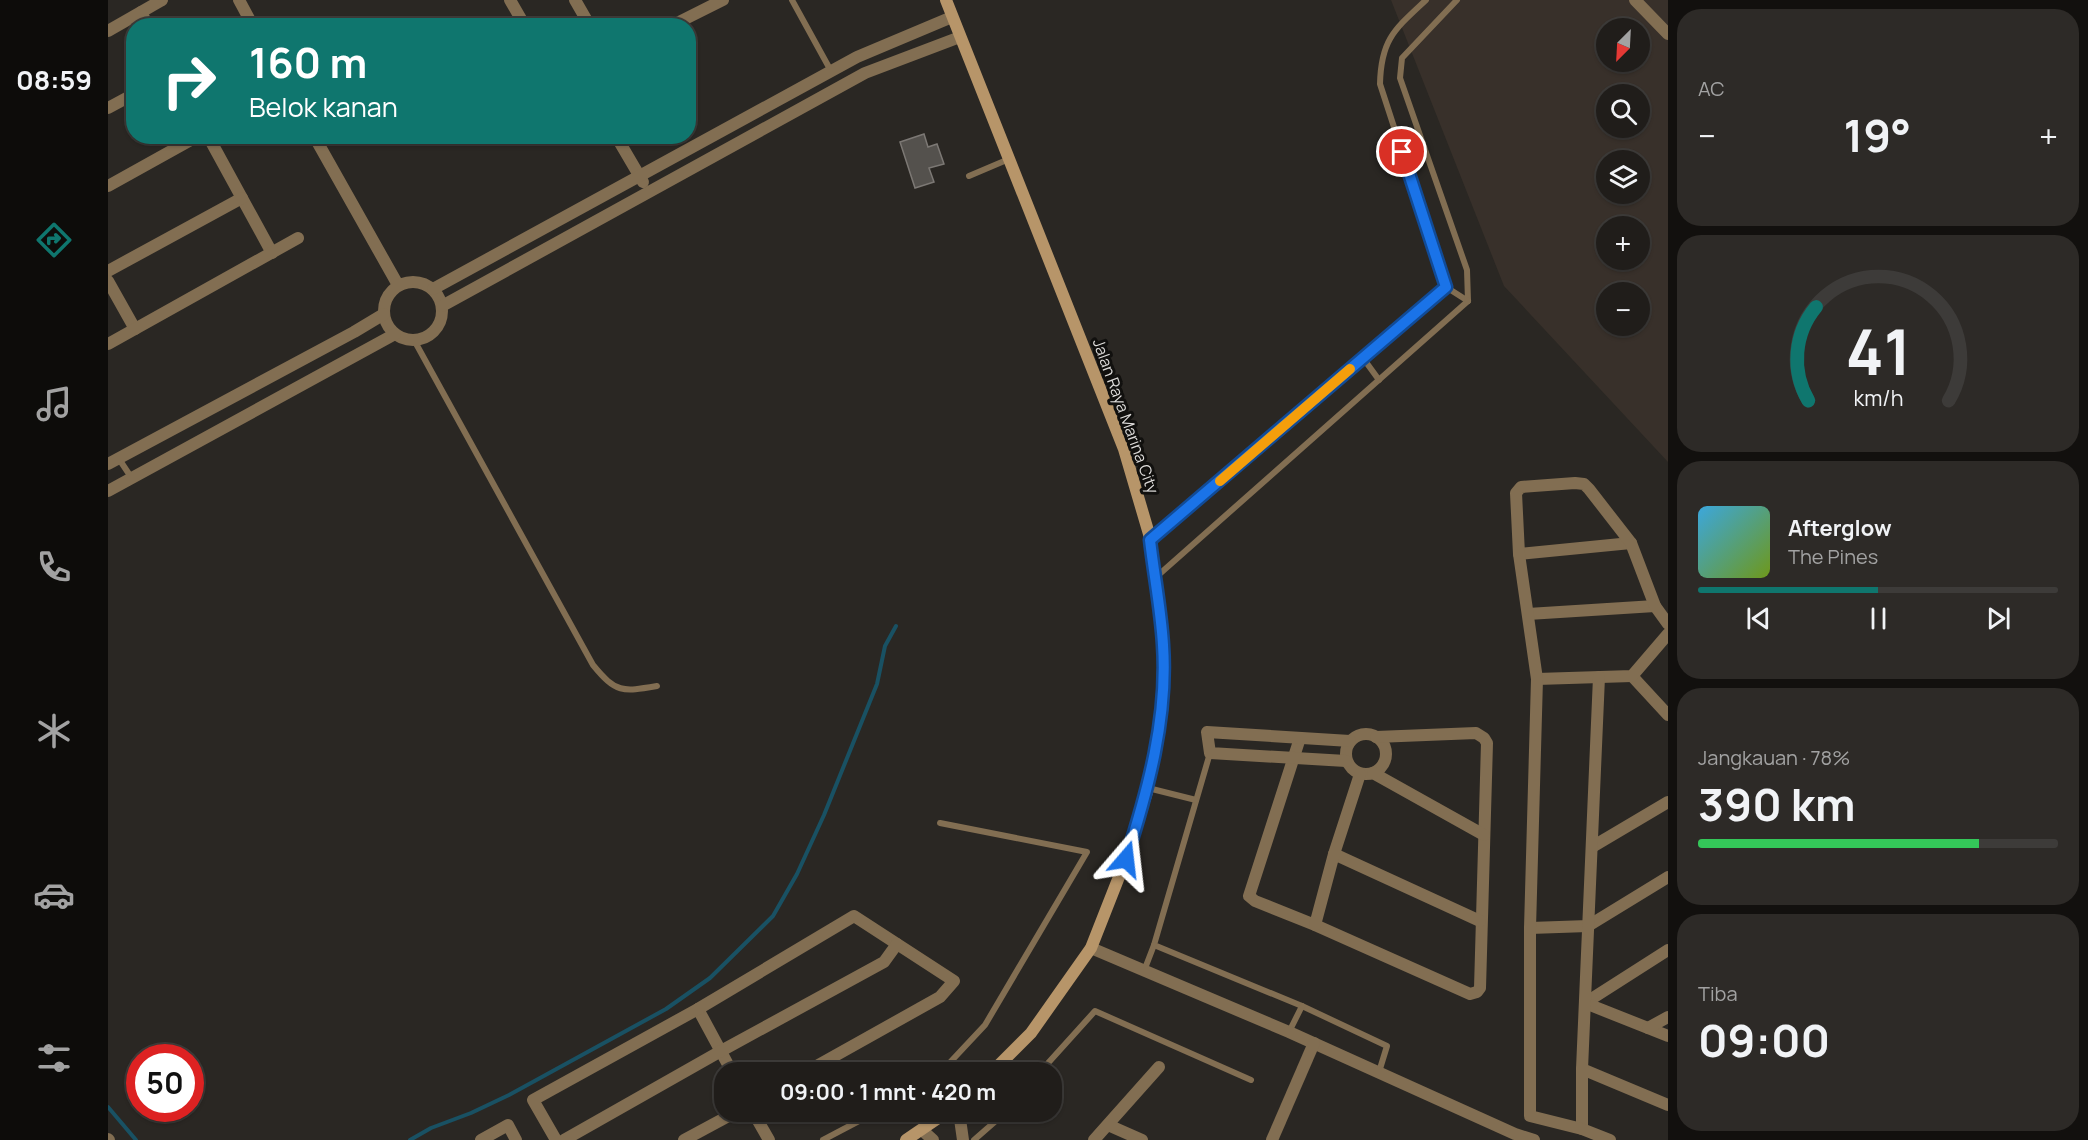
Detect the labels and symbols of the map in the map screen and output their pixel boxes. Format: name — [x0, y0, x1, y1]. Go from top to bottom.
north arrow — [1596, 18, 1650, 72]
pin — [1376, 126, 1427, 177]
street label: Jalan Raya Marina City — [1088, 335, 1164, 497]
position arrow — [1094, 827, 1158, 891]
speed limit sign: 50 — [126, 1044, 204, 1122]

